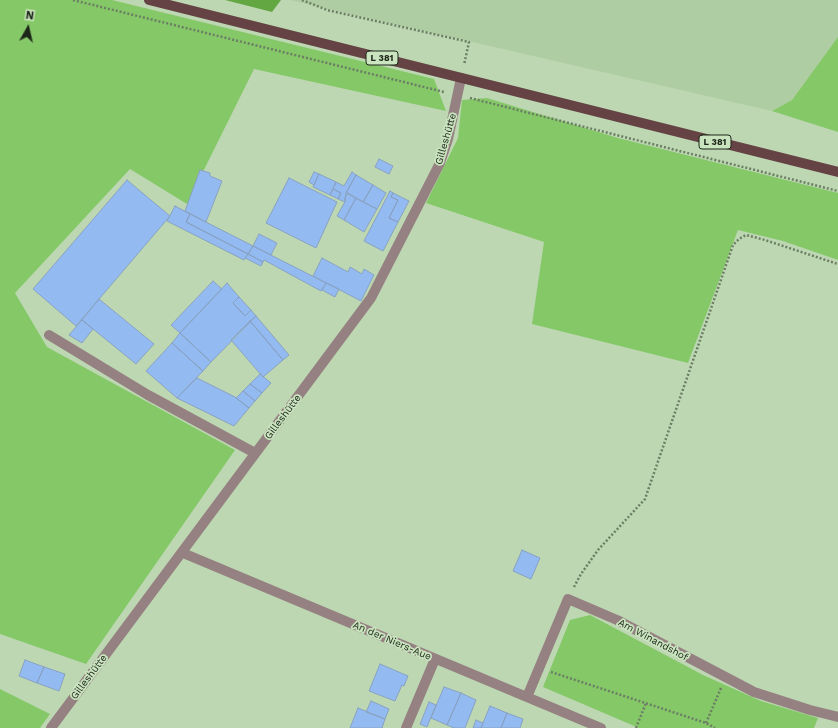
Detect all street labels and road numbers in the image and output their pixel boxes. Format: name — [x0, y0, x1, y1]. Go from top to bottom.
road number: L 381 — [366, 51, 398, 65]
street label: Gilleshütte — [433, 112, 459, 166]
road number: L 381 — [699, 135, 731, 149]
street label: Gilleshütte — [262, 392, 304, 442]
street label: Am Winandshof — [616, 617, 690, 663]
street label: An der Niers-Aue — [351, 619, 433, 663]
street label: Gilleshütte — [68, 652, 110, 702]

